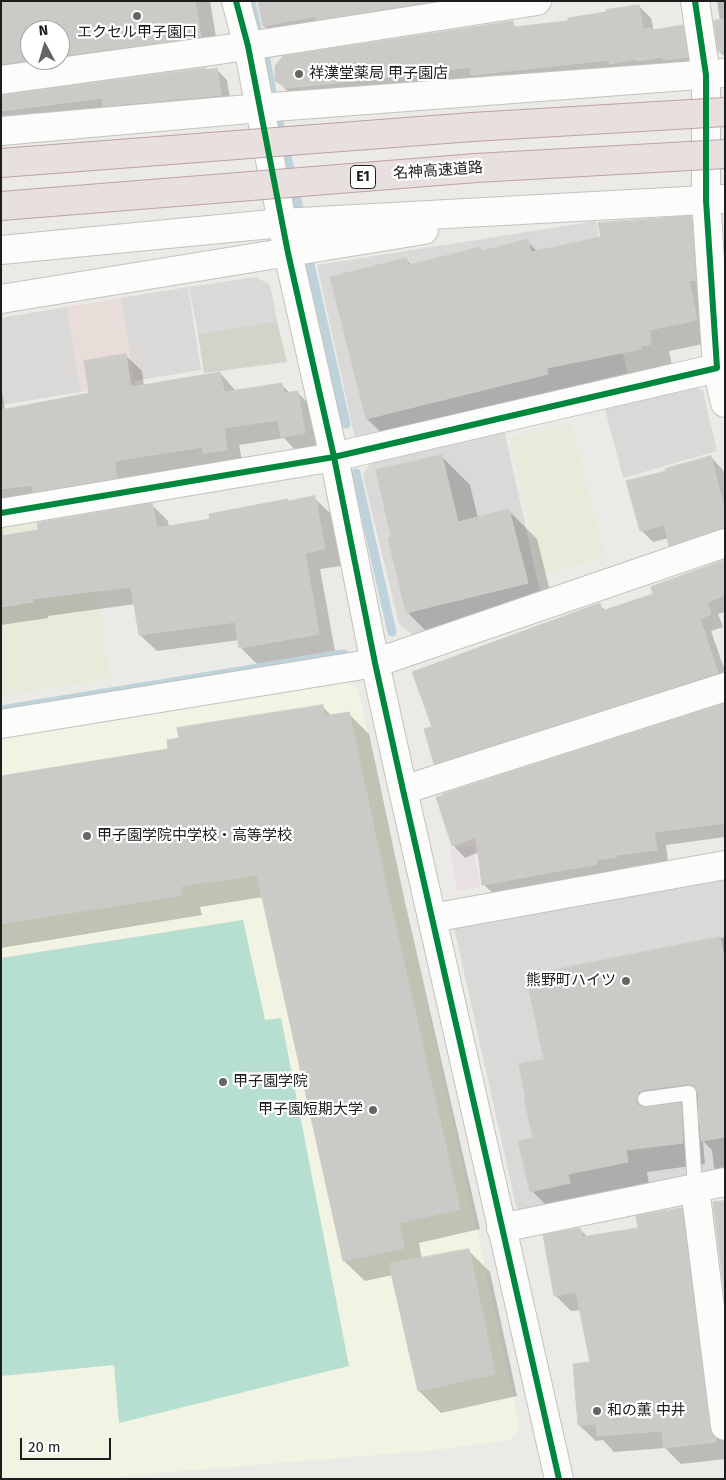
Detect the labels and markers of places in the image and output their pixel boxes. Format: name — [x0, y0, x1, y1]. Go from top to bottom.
marker: エクセル甲子園口 — [131, 10, 143, 22]
place label: エクセル甲子園口 — [77, 24, 197, 42]
place label: 祥漢堂薬局 甲子園店 — [309, 65, 448, 83]
marker: 祥漢堂薬局 甲子園店 — [293, 68, 305, 80]
place label: 甲子園学院中学校・高等学校 — [97, 827, 292, 845]
marker: 甲子園学院中学校・高等学校 — [81, 830, 93, 842]
place label: 熊野町ハイツ — [526, 972, 616, 990]
marker: 熊野町ハイツ — [620, 975, 632, 987]
place label: 甲子園学院 — [233, 1073, 308, 1091]
marker: 甲子園学院 — [217, 1076, 229, 1088]
place label: 甲子園短期大学 — [258, 1101, 363, 1119]
marker: 甲子園短期大学 — [367, 1104, 379, 1116]
place label: 和の薫 中井 — [607, 1402, 686, 1420]
marker: 和の薫 中井 — [591, 1405, 603, 1417]

